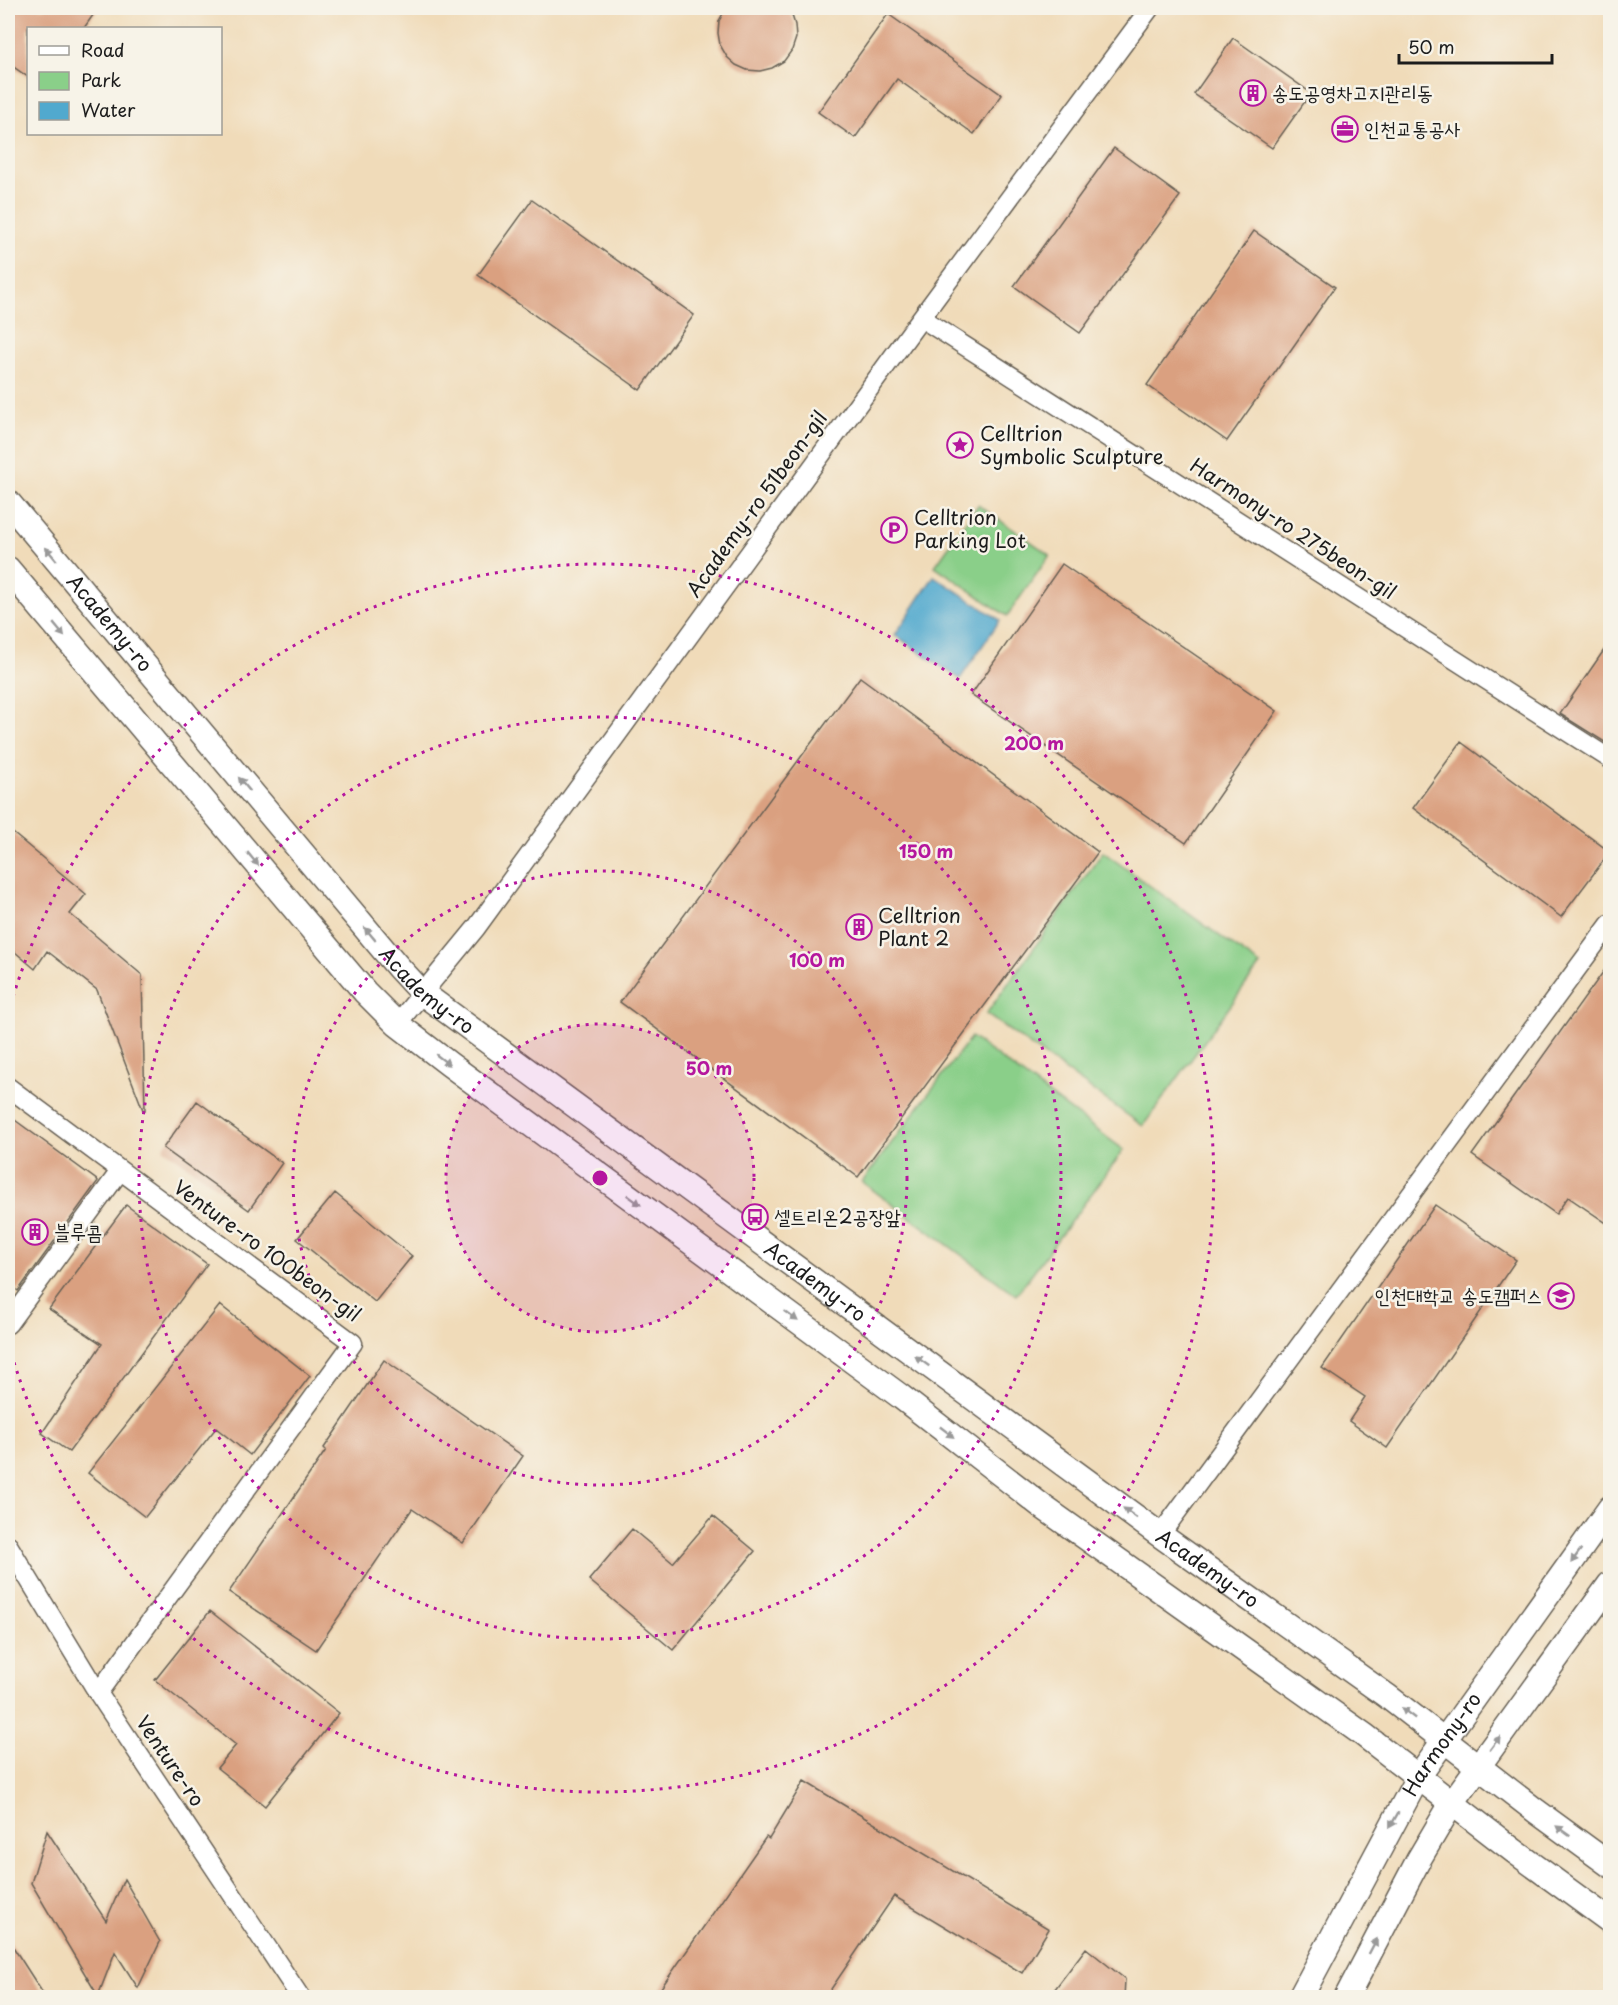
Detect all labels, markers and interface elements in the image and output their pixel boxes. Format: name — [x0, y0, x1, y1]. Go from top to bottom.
legend — [27, 27, 222, 135]
scale bar — [1399, 27, 1552, 65]
text: 50 m — [1408, 33, 1455, 60]
text: Road — [81, 36, 125, 63]
text: Park — [81, 66, 121, 93]
place label: 송도공영차고지관리동 — [1272, 77, 1433, 107]
building icon: 송도공영차고지관리동 — [1238, 78, 1268, 108]
text: Water — [81, 96, 136, 123]
place label: 인천교통공사 — [1364, 113, 1461, 143]
office icon: 인천교통공사 — [1330, 114, 1360, 144]
street label: Academy-ro 51beon-gil — [678, 404, 834, 603]
place label: Celltrion Symbolic Sculpture — [980, 418, 1164, 471]
place icon: Celltrion Symbolic Sculpture — [945, 430, 975, 460]
street label: Harmony-ro 275beon-gil — [1184, 450, 1403, 606]
place label: Celltrion Parking Lot — [914, 502, 1026, 555]
parking icon: Celltrion Parking Lot — [879, 515, 909, 545]
one-way arrow — [45, 546, 58, 562]
street label: Academy-ro — [60, 567, 160, 678]
one-way arrow — [52, 622, 65, 637]
text: 200 m — [1004, 729, 1064, 756]
one-way arrow — [238, 776, 251, 792]
text: 150 m — [899, 837, 953, 864]
one-way arrow — [246, 851, 259, 867]
place label: Celltrion Plant 2 — [878, 900, 961, 953]
building icon: Celltrion Plant 2 — [844, 912, 874, 942]
one-way arrow — [363, 926, 376, 942]
street label: Academy-ro — [373, 939, 481, 1041]
text: 100 m — [789, 946, 845, 973]
one-way arrow — [435, 1053, 451, 1066]
text: 50 m — [686, 1054, 732, 1081]
centre of rings — [590, 1168, 610, 1188]
street label: Venture-ro 100beon-gil — [168, 1172, 368, 1329]
one-way arrow — [626, 1194, 642, 1206]
place label: 셀트리온2공장앞 — [774, 1201, 901, 1231]
bus stop icon: 셀트리온2공장앞 — [740, 1202, 770, 1232]
place label: 블루콤 — [54, 1216, 102, 1246]
building icon: 블루콤 — [20, 1217, 50, 1247]
street label: Academy-ro — [759, 1233, 873, 1328]
place label: 인천대학교 송도캠퍼스 — [1375, 1280, 1542, 1310]
school or university icon: 인천대학교 송도캠퍼스 — [1546, 1281, 1576, 1311]
one-way arrow — [784, 1309, 799, 1321]
one-way arrow — [915, 1355, 931, 1367]
one-way arrow — [940, 1426, 955, 1438]
one-way arrow — [1123, 1507, 1139, 1519]
street label: Academy-ro — [1150, 1521, 1266, 1615]
one-way arrow — [1570, 1547, 1582, 1563]
street label: Harmony-ro — [1394, 1686, 1488, 1801]
one-way arrow — [1400, 1706, 1416, 1719]
street label: Venture-ro — [129, 1709, 212, 1812]
one-way arrow — [1489, 1735, 1501, 1751]
one-way arrow — [1389, 1812, 1399, 1829]
one-way arrow — [1556, 1825, 1572, 1837]
one-way arrow — [1368, 1937, 1378, 1954]

